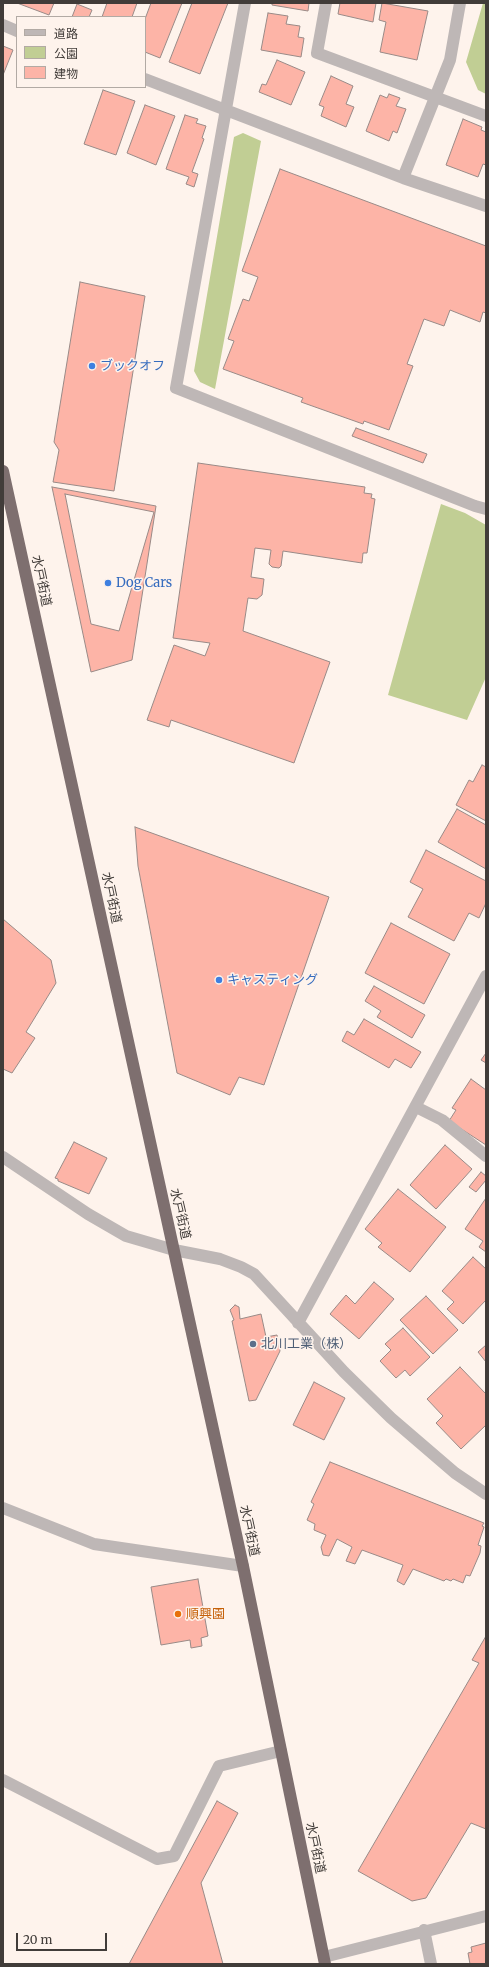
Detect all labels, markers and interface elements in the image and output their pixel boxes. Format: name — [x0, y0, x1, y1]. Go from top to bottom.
legend — [16, 16, 146, 88]
text: 道路 — [54, 26, 78, 41]
text: 公園 — [54, 46, 78, 61]
text: 建物 — [54, 66, 78, 81]
place label: ブックオフ — [100, 358, 165, 374]
marker: ブックオフ — [87, 361, 97, 371]
street label: 水戸街道 — [28, 554, 54, 608]
place label: Dog Cars — [116, 575, 172, 591]
marker: Dog Cars — [103, 578, 113, 588]
street label: 水戸街道 — [98, 871, 124, 925]
place label: キャスティング — [227, 972, 318, 988]
marker: キャスティング — [214, 975, 224, 985]
street label: 水戸街道 — [167, 1187, 193, 1241]
place label: 北川工業（株） — [261, 1336, 352, 1352]
marker: 北川工業（株） — [248, 1339, 258, 1349]
street label: 水戸街道 — [236, 1504, 262, 1558]
place label: 順興園 — [186, 1606, 225, 1622]
marker: 順興園 — [173, 1609, 183, 1619]
street label: 水戸街道 — [302, 1821, 328, 1875]
scale bar — [18, 1925, 109, 1951]
text: 20 m — [23, 1932, 52, 1947]

